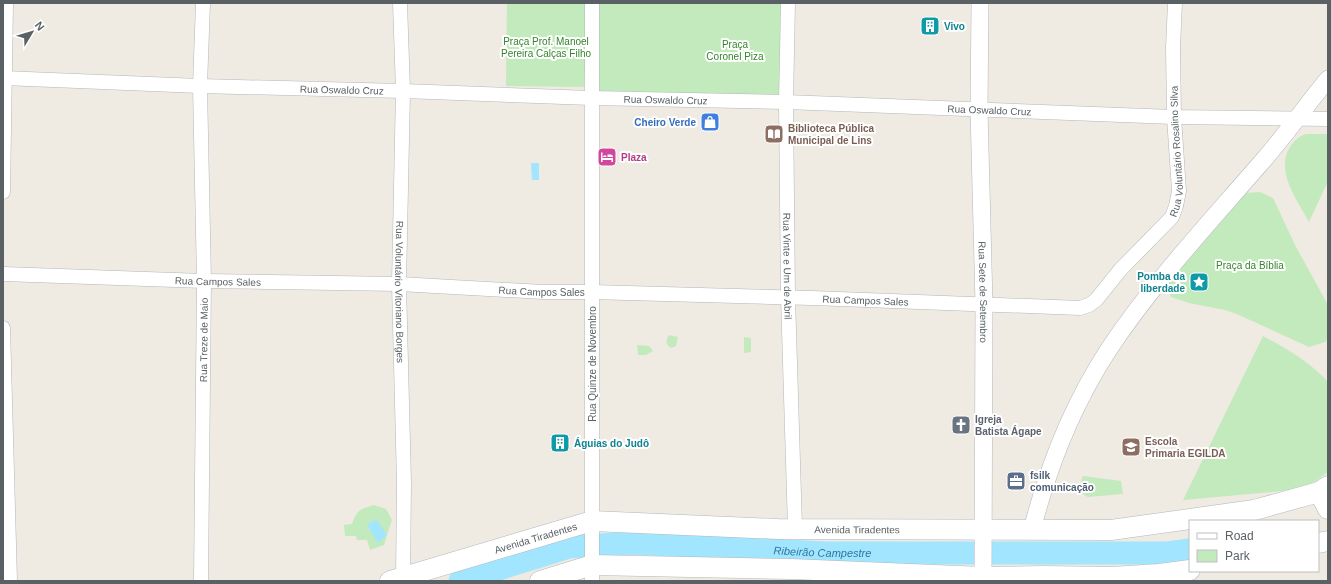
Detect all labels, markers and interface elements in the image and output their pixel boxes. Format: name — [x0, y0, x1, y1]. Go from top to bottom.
north arrow — [12, 12, 52, 52]
building icon: Vivo — [919, 15, 941, 37]
text: N — [33, 19, 47, 33]
place label: Vivo — [944, 21, 965, 32]
park label: Praça Prof. Manoel Pereira Calças Filho — [501, 36, 591, 59]
park label: Praça Coronel Piza — [706, 39, 764, 62]
street label: Rua Oswaldo Cruz — [300, 83, 384, 97]
street label: Rua Voluntário Rosalino Silva — [1168, 85, 1185, 218]
street label: Rua Oswaldo Cruz — [624, 94, 708, 106]
street label: Rua Oswaldo Cruz — [947, 103, 1032, 117]
shop icon: Cheiro Verde — [699, 111, 721, 133]
place label: Cheiro Verde — [634, 117, 696, 128]
library icon: Biblioteca Pública Municipal de Lins — [763, 123, 785, 145]
place label: Biblioteca Pública Municipal de Lins — [788, 123, 875, 146]
hotel icon: Plaza — [596, 146, 618, 168]
place label: Plaza — [621, 152, 647, 163]
street label: Rua Vinte e Um de Abril — [781, 213, 794, 319]
street label: Rua Voluntário Vitoriano Borges — [393, 221, 406, 363]
street label: Rua Sete de Setembro — [976, 241, 989, 343]
park label: Praça da Bíblia — [1216, 260, 1284, 271]
place label: Pomba da liberdade — [1137, 271, 1185, 294]
place icon: Pomba da liberdade — [1188, 271, 1210, 293]
street label: Rua Campos Sales — [175, 275, 261, 288]
street label: Rua Campos Sales — [498, 285, 585, 298]
street label: Rua Campos Sales — [822, 293, 909, 308]
street label: Rua Treze de Maio — [198, 297, 210, 382]
street label: Rua Quinze de Novembro — [587, 306, 598, 422]
church icon: Igreja Batista Ágape — [950, 414, 972, 436]
place label: Igreja Batista Ágape — [975, 414, 1042, 437]
building icon: Águias do Judô — [549, 432, 571, 454]
school or university icon: Escola Primaria EGILDA — [1120, 436, 1142, 458]
place label: Escola Primaria EGILDA — [1145, 436, 1226, 459]
place label: Águias do Judô — [574, 437, 649, 449]
office icon: fsilk comunicação — [1005, 470, 1027, 492]
place label: fsilk comunicação — [1030, 470, 1094, 493]
legend — [1189, 520, 1319, 572]
street label: Avenida Tiradentes — [493, 521, 578, 556]
street label: Avenida Tiradentes — [814, 524, 900, 535]
text: Road — [1225, 529, 1254, 543]
water label: Ribeirão Campestre — [773, 544, 871, 559]
text: Park — [1225, 549, 1251, 563]

